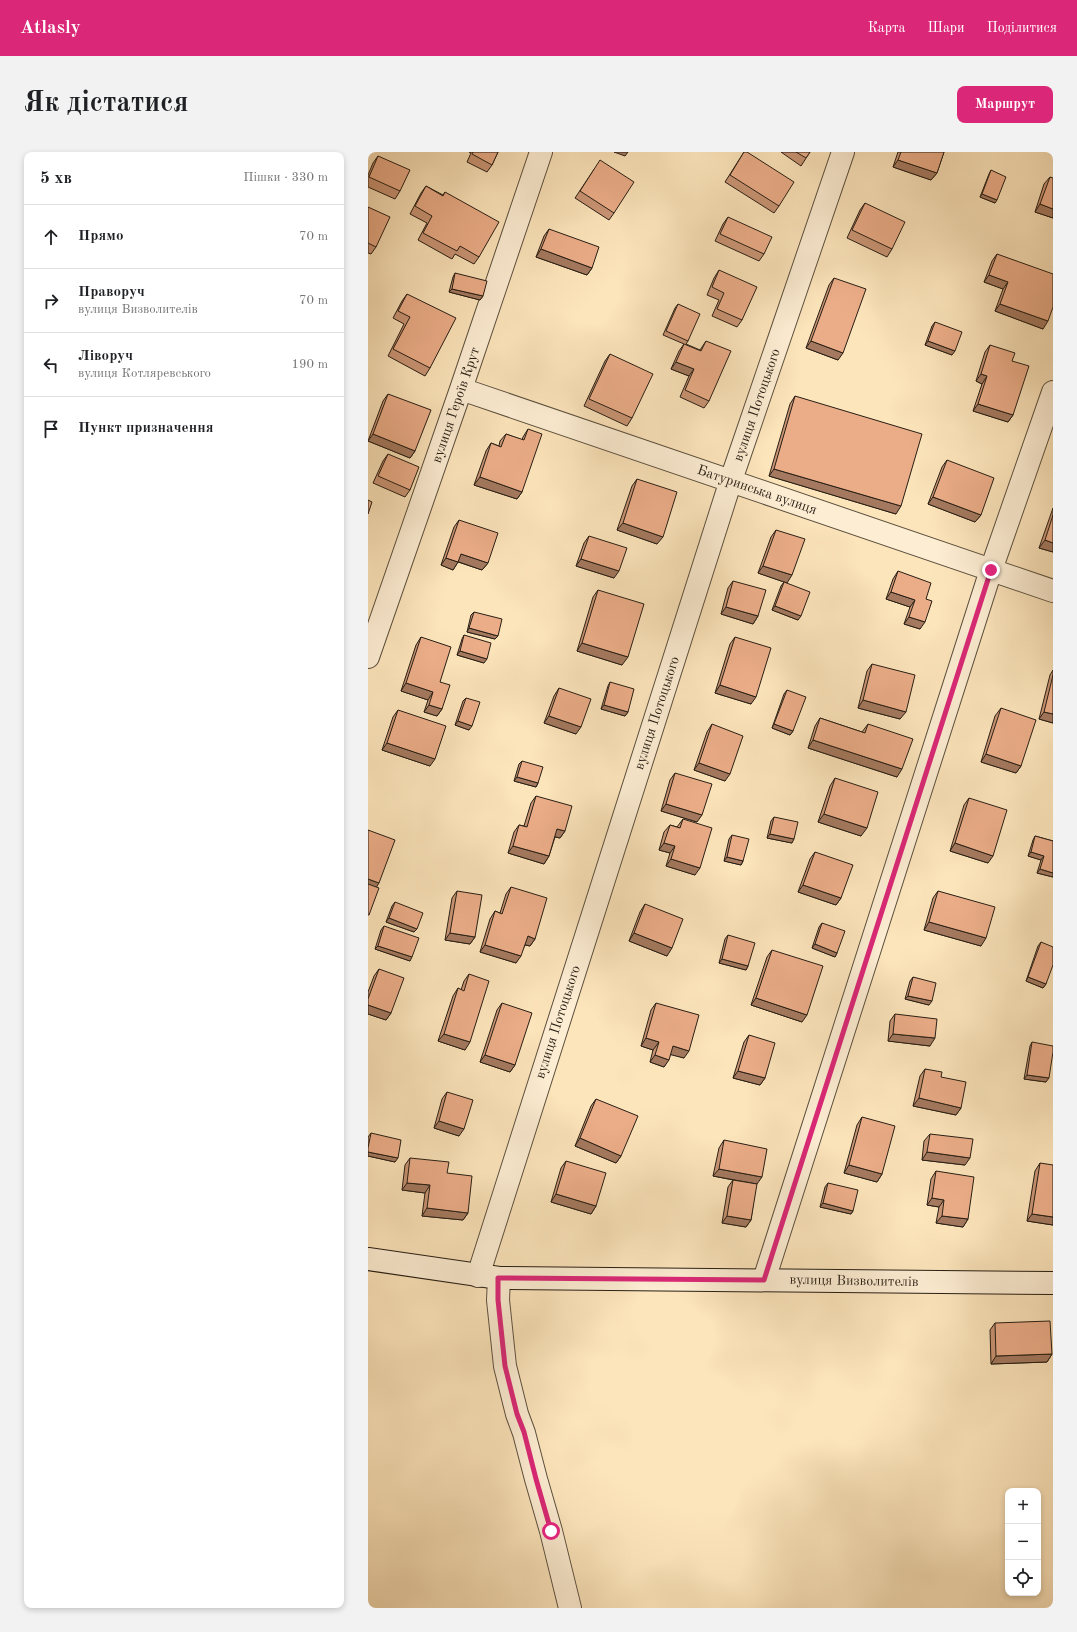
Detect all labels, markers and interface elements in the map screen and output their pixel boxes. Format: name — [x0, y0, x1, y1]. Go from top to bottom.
text: Atlasly — [20, 19, 81, 38]
text: Карта — [868, 21, 906, 35]
text: Шари — [928, 21, 965, 35]
text: Поділитися — [987, 21, 1057, 35]
button: Маршрут — [957, 86, 1053, 123]
text: Як дістатися — [24, 90, 188, 118]
text: 5 хв — [40, 170, 72, 187]
text: Пішки · 330 m — [243, 171, 328, 184]
icon: ahead — [40, 226, 62, 248]
text: Прямо — [78, 229, 124, 244]
text: 70 m — [299, 230, 328, 243]
text: Праворуч — [78, 285, 145, 300]
icon: right — [40, 290, 62, 312]
text: 70 m — [299, 294, 328, 307]
text: вулиця Визволителів — [78, 303, 198, 316]
street label: вулиця Героїв Крут — [430, 345, 482, 465]
street label: вулиця Потоцького — [731, 347, 783, 463]
text: Ліворуч — [78, 349, 133, 364]
icon: left — [40, 354, 62, 376]
text: 190 m — [291, 358, 328, 371]
text: вулиця Котляревського — [78, 367, 211, 380]
icon: arrive — [40, 418, 62, 440]
text: Пункт призначення — [78, 421, 214, 436]
street label: Батуринська вулиця — [695, 463, 819, 517]
route end — [982, 561, 1000, 579]
street label: вулиця Потоцького — [632, 655, 682, 771]
street label: вулиця Потоцького — [533, 964, 583, 1080]
street label: вулиця Визволителів — [789, 1273, 919, 1289]
map controls — [1005, 1488, 1041, 1596]
button: + — [1005, 1488, 1041, 1524]
route start — [542, 1522, 560, 1540]
button: − — [1005, 1524, 1041, 1560]
button: locate — [1005, 1560, 1041, 1596]

